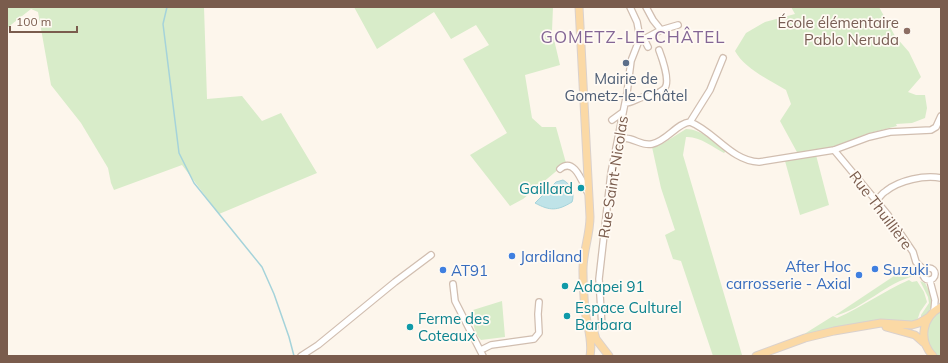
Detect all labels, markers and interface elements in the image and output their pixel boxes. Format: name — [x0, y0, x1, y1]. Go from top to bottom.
scale bar — [10, 8, 77, 34]
place label: École élémentaire Pablo Neruda — [777, 13, 899, 49]
text: 100 m — [16, 14, 51, 29]
district label: GOMETZ-LE-CHÂTEL — [540, 26, 726, 47]
marker: École élémentaire Pablo Neruda — [902, 26, 912, 36]
marker: Mairie de Gometz-le-Châtel — [621, 58, 631, 68]
place label: Mairie de Gometz-le-Châtel — [564, 69, 688, 105]
street label: Rue Saint-Nicolas — [594, 114, 632, 240]
street label: Rue Thuillière — [845, 167, 917, 253]
place label: Gaillard — [519, 179, 573, 198]
marker: Gaillard — [576, 183, 586, 193]
place label: Jardiland — [520, 247, 582, 266]
marker: Jardiland — [507, 251, 517, 261]
place label: After Hoc carrosserie - Axial — [726, 257, 851, 293]
place label: Suzuki — [883, 260, 929, 279]
place label: AT91 — [451, 261, 488, 280]
marker: Suzuki — [870, 264, 880, 274]
marker: AT91 — [438, 265, 448, 275]
marker: After Hoc carrosserie - Axial — [854, 270, 864, 280]
place label: Adapei 91 — [573, 277, 645, 296]
marker: Adapei 91 — [560, 281, 570, 291]
place label: Espace Culturel Barbara — [575, 298, 682, 334]
place label: Ferme des Coteaux — [418, 309, 490, 345]
marker: Espace Culturel Barbara — [562, 311, 572, 321]
marker: Ferme des Coteaux — [405, 322, 415, 332]

